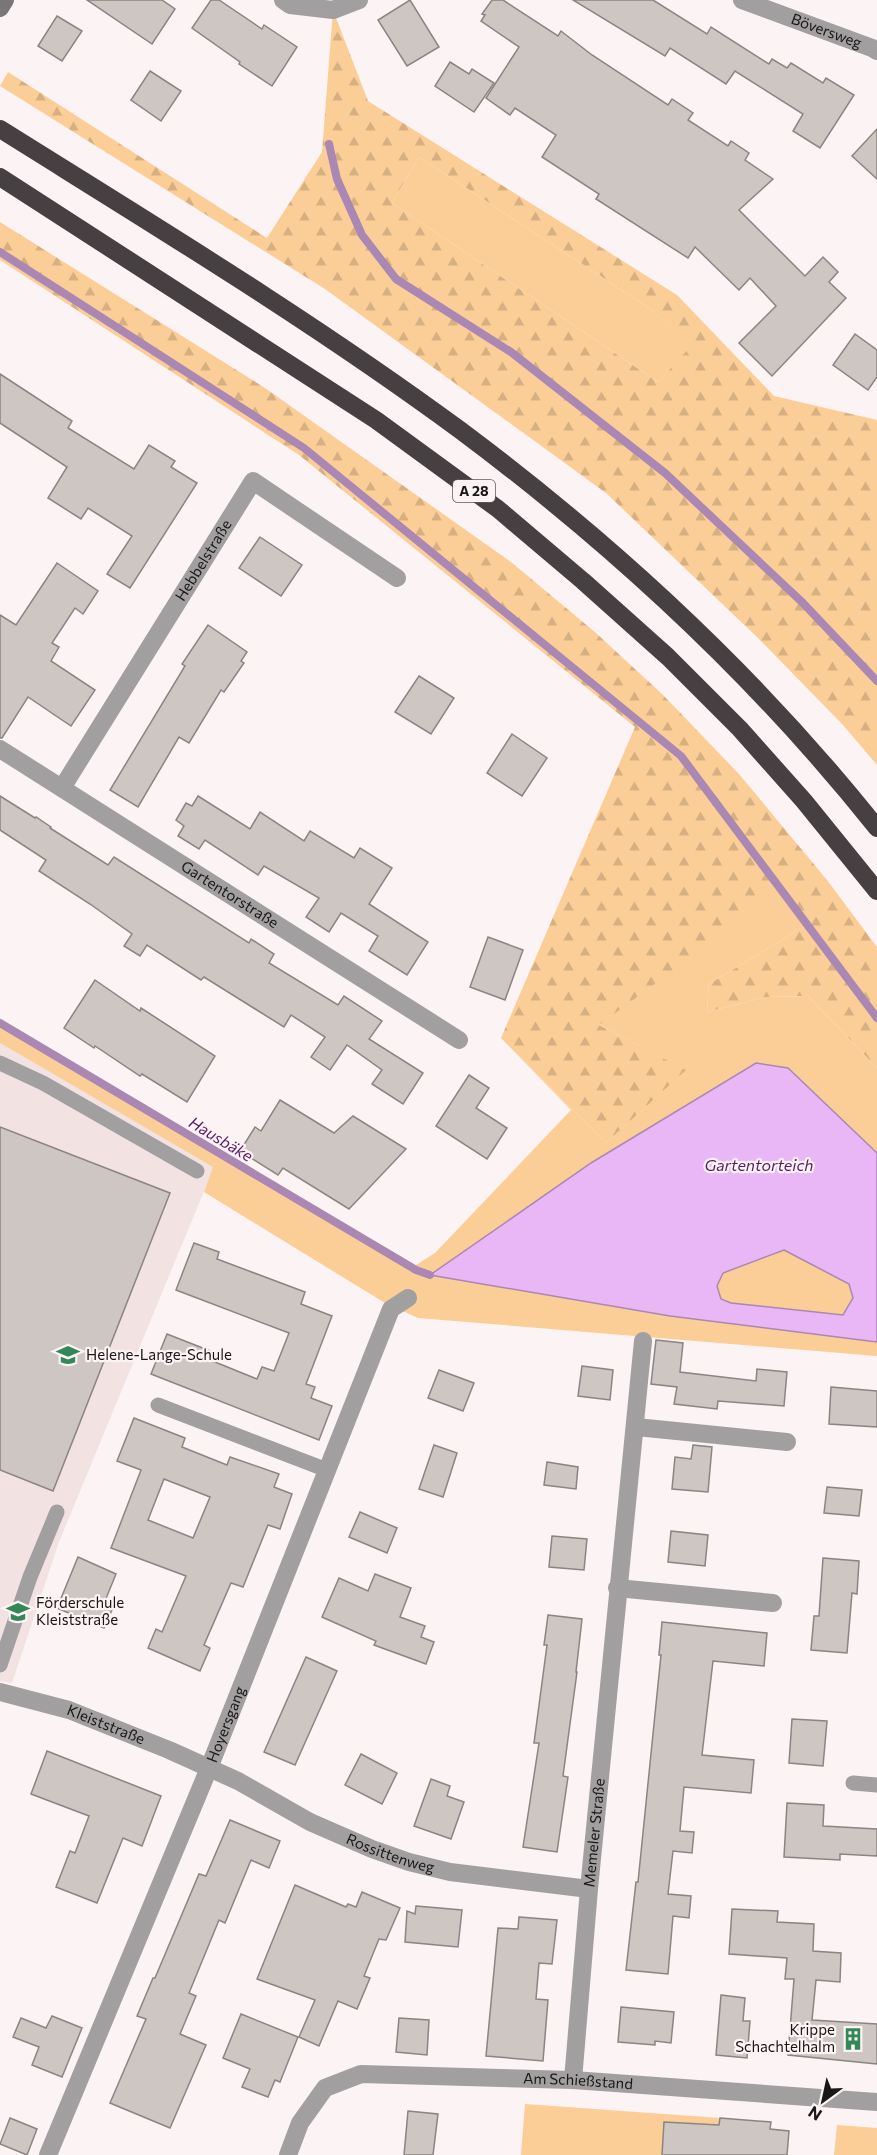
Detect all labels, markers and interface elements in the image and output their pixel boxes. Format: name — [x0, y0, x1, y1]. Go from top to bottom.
street label: Böversweg — [789, 9, 865, 51]
road number: A 28 — [453, 480, 495, 502]
street label: Hebbelstraße — [171, 516, 235, 604]
street label: Gartentorstraße — [178, 856, 282, 931]
water label: Hausbäke — [186, 1112, 257, 1165]
water label: Gartentorteich — [704, 1155, 814, 1174]
school or university icon: Helene-Lange-Schule — [55, 1342, 81, 1368]
place label: Helene-Lange-Schule — [86, 1345, 232, 1363]
place label: Förderschule Kleiststraße — [36, 1593, 124, 1628]
school or university icon: Förderschule Kleiststraße — [5, 1599, 31, 1625]
street label: Hoyersgang — [202, 1683, 249, 1765]
street label: Kleiststraße — [65, 1700, 148, 1747]
street label: Memeler Straße — [579, 1777, 608, 1888]
street label: Rossittenweg — [344, 1829, 436, 1876]
place label: Krippe Schachtelhalm — [735, 2020, 835, 2055]
building icon: Krippe Schachtelhalm — [840, 2026, 866, 2052]
street label: Am Schießstand — [523, 2069, 634, 2092]
north arrow — [793, 2071, 853, 2131]
text: N — [804, 2103, 825, 2125]

